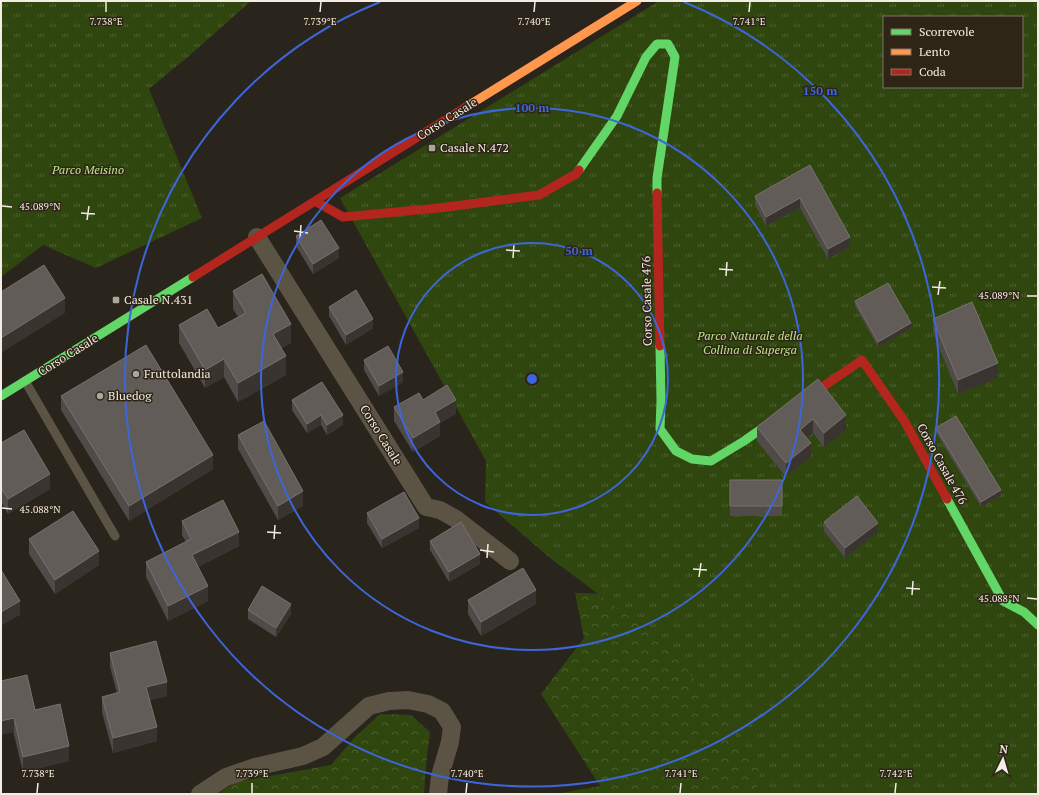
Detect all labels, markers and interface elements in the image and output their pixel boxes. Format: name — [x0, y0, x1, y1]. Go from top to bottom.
text: 7.738°E — [89, 15, 123, 28]
text: 7.739°E — [303, 15, 337, 28]
text: 7.740°E — [517, 15, 551, 28]
text: 7.741°E — [732, 15, 766, 28]
legend — [883, 16, 1023, 88]
text: Scorrevole — [919, 24, 975, 39]
text: Lento — [919, 44, 950, 59]
text: Coda — [919, 64, 946, 79]
text: 150 m — [803, 83, 837, 98]
street label: Corso Casale — [414, 94, 480, 143]
text: 100 m — [515, 100, 549, 115]
place label: Casale N.472 — [440, 140, 509, 155]
marker: Casale N.472 — [427, 143, 437, 153]
park label: Parco Meisino — [51, 162, 124, 177]
text: 45.089°N — [20, 200, 61, 213]
text: 50 m — [565, 243, 593, 258]
street label: Corso Casale 476 — [638, 255, 655, 346]
text: 45.089°N — [979, 289, 1020, 302]
place label: Casale N.431 — [124, 292, 193, 307]
marker: Casale N.431 — [111, 295, 121, 305]
park label: Parco Naturale della Collina di Superga — [696, 328, 803, 357]
street label: Corso Casale — [35, 330, 101, 379]
place label: Fruttolandia — [144, 366, 211, 381]
marker: Fruttolandia — [131, 369, 141, 379]
centre of rings — [525, 372, 539, 386]
place label: Bluedog — [108, 388, 152, 403]
marker: Bluedog — [95, 391, 105, 401]
street label: Corso Casale — [357, 402, 406, 468]
street label: Corso Casale 476 — [914, 421, 971, 507]
text: 45.088°N — [20, 503, 61, 516]
text: 45.088°N — [979, 592, 1020, 605]
north arrow — [983, 739, 1023, 779]
text: N — [999, 742, 1009, 756]
text: 7.738°E — [21, 767, 55, 780]
text: 7.739°E — [235, 767, 269, 780]
text: 7.740°E — [450, 767, 484, 780]
text: 7.741°E — [664, 767, 698, 780]
text: 7.742°E — [879, 767, 913, 780]

